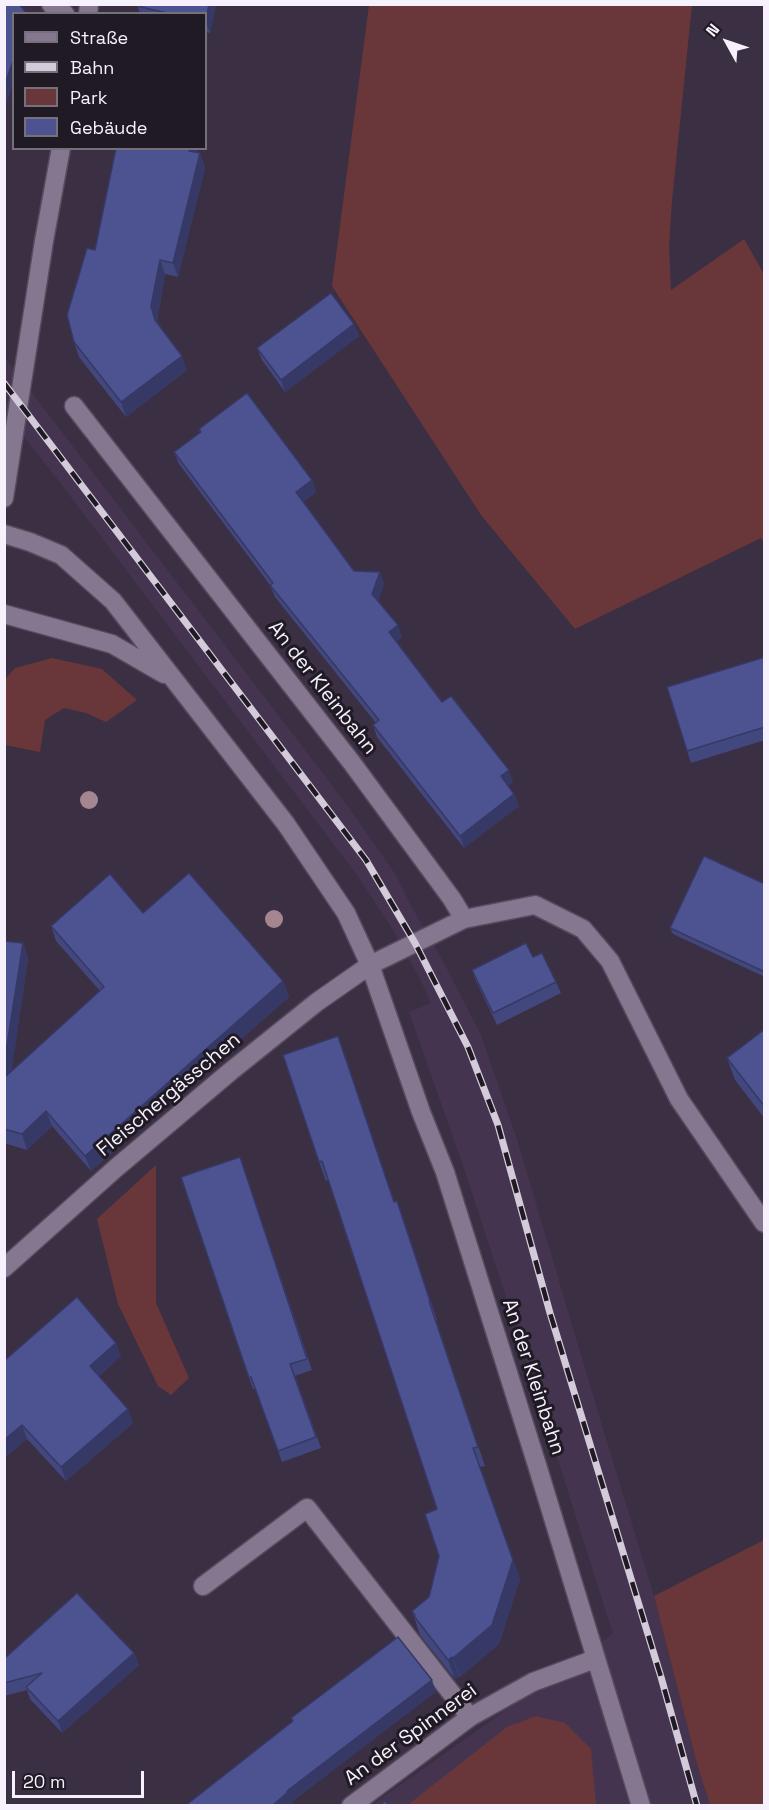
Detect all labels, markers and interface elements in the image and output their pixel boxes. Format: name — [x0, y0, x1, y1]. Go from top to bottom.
legend — [12, 12, 207, 150]
north arrow — [697, 12, 757, 72]
text: N — [701, 19, 724, 41]
text: Straße — [70, 26, 128, 49]
text: Bahn — [70, 56, 114, 79]
text: Park — [70, 86, 107, 109]
text: Gebäude — [70, 116, 148, 139]
street label: An der Kleinbahn — [263, 617, 381, 759]
street label: Fleischergässchen — [92, 1028, 246, 1162]
street label: An der Kleinbahn — [496, 1296, 570, 1458]
street label: An der Spinnerei — [340, 1679, 482, 1791]
scale bar — [15, 1759, 147, 1797]
text: 20 m — [23, 1770, 66, 1793]

